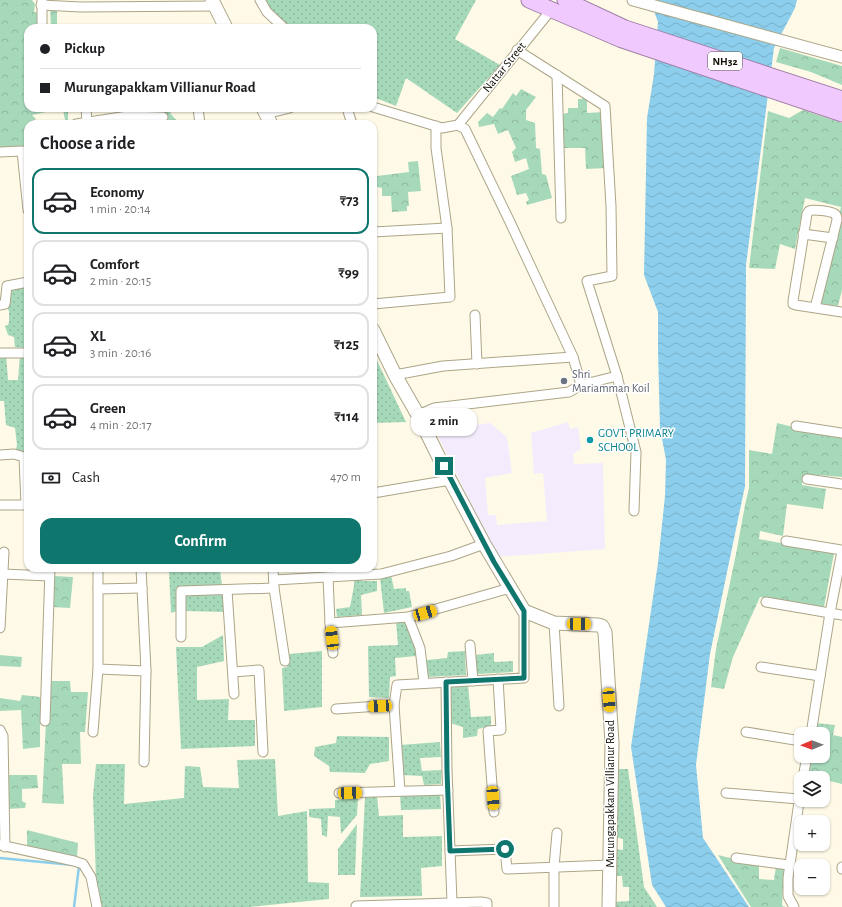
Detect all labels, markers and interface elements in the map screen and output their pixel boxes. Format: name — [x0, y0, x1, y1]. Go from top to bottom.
street label: Nattar Street — [480, 40, 528, 94]
text: Pickup — [64, 41, 105, 56]
road number: NH32 — [708, 52, 742, 70]
text: Murungapakkam Villianur Road — [64, 80, 256, 95]
text: Choose a ride — [40, 135, 135, 153]
icon: car — [42, 183, 78, 219]
text: Economy — [90, 185, 144, 200]
text: ₹73 — [340, 193, 359, 208]
text: 1 min · 20:14 — [90, 203, 151, 216]
icon: car — [42, 255, 78, 291]
text: Comfort — [90, 257, 139, 272]
text: ₹99 — [338, 265, 359, 280]
text: 2 min · 20:15 — [90, 275, 151, 288]
icon: car — [42, 327, 78, 363]
text: XL — [90, 329, 106, 344]
text: ₹125 — [334, 337, 359, 352]
text: 3 min · 20:16 — [90, 347, 151, 360]
place label: Shri Mariamman Koil — [572, 368, 650, 394]
marker: Shri Mariamman Koil — [559, 376, 569, 386]
icon: car — [42, 399, 78, 435]
text: Green — [90, 401, 126, 416]
callout: 2 min — [411, 408, 477, 436]
text: ₹114 — [334, 409, 359, 424]
text: 2 min — [430, 415, 458, 428]
text: 4 min · 20:17 — [90, 419, 152, 432]
place label: GOVT. PRIMARY SCHOOL — [598, 427, 675, 453]
marker: GOVT. PRIMARY SCHOOL — [585, 435, 595, 445]
route end — [435, 457, 453, 475]
icon: cash — [40, 467, 62, 489]
text: Cash — [72, 470, 100, 485]
text: 470 m — [330, 471, 361, 484]
button: Confirm — [40, 518, 361, 564]
car — [412, 604, 438, 622]
car — [567, 618, 591, 630]
car — [325, 625, 339, 651]
car — [602, 688, 616, 712]
car — [368, 699, 392, 713]
street label: Murungapakkam Villianur Road — [604, 720, 616, 868]
north arrow — [794, 727, 830, 763]
map controls — [794, 727, 830, 895]
button: layers — [794, 771, 830, 807]
car — [486, 786, 500, 810]
car — [338, 787, 362, 799]
button: + — [794, 815, 830, 851]
route start — [496, 840, 514, 858]
button: − — [794, 859, 830, 895]

